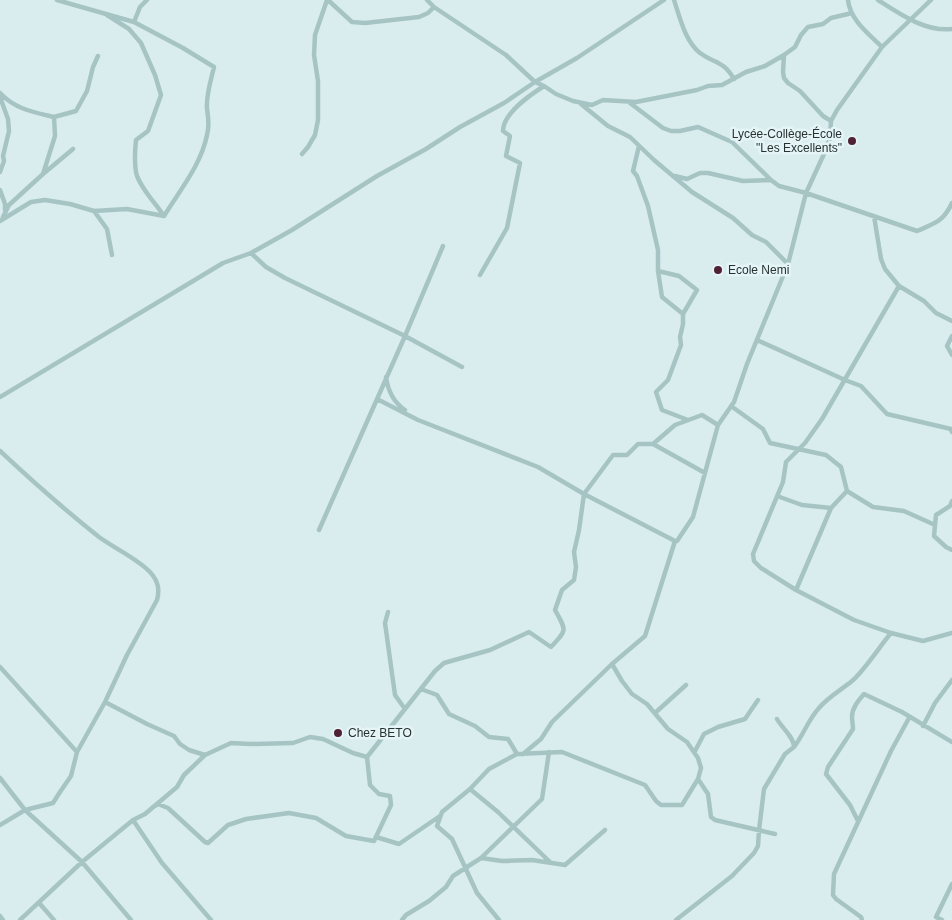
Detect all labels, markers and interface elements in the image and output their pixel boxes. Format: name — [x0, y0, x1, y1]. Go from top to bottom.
place label: Lycée-Collège-École "Les Excellents" — [732, 126, 842, 155]
marker: Lycée-Collège-École "Les Excellents" — [846, 135, 858, 147]
place label: Ecole Nemi — [728, 263, 789, 277]
marker: Ecole Nemi — [712, 264, 724, 276]
place label: Chez BETO — [348, 726, 412, 740]
marker: Chez BETO — [332, 727, 344, 739]

